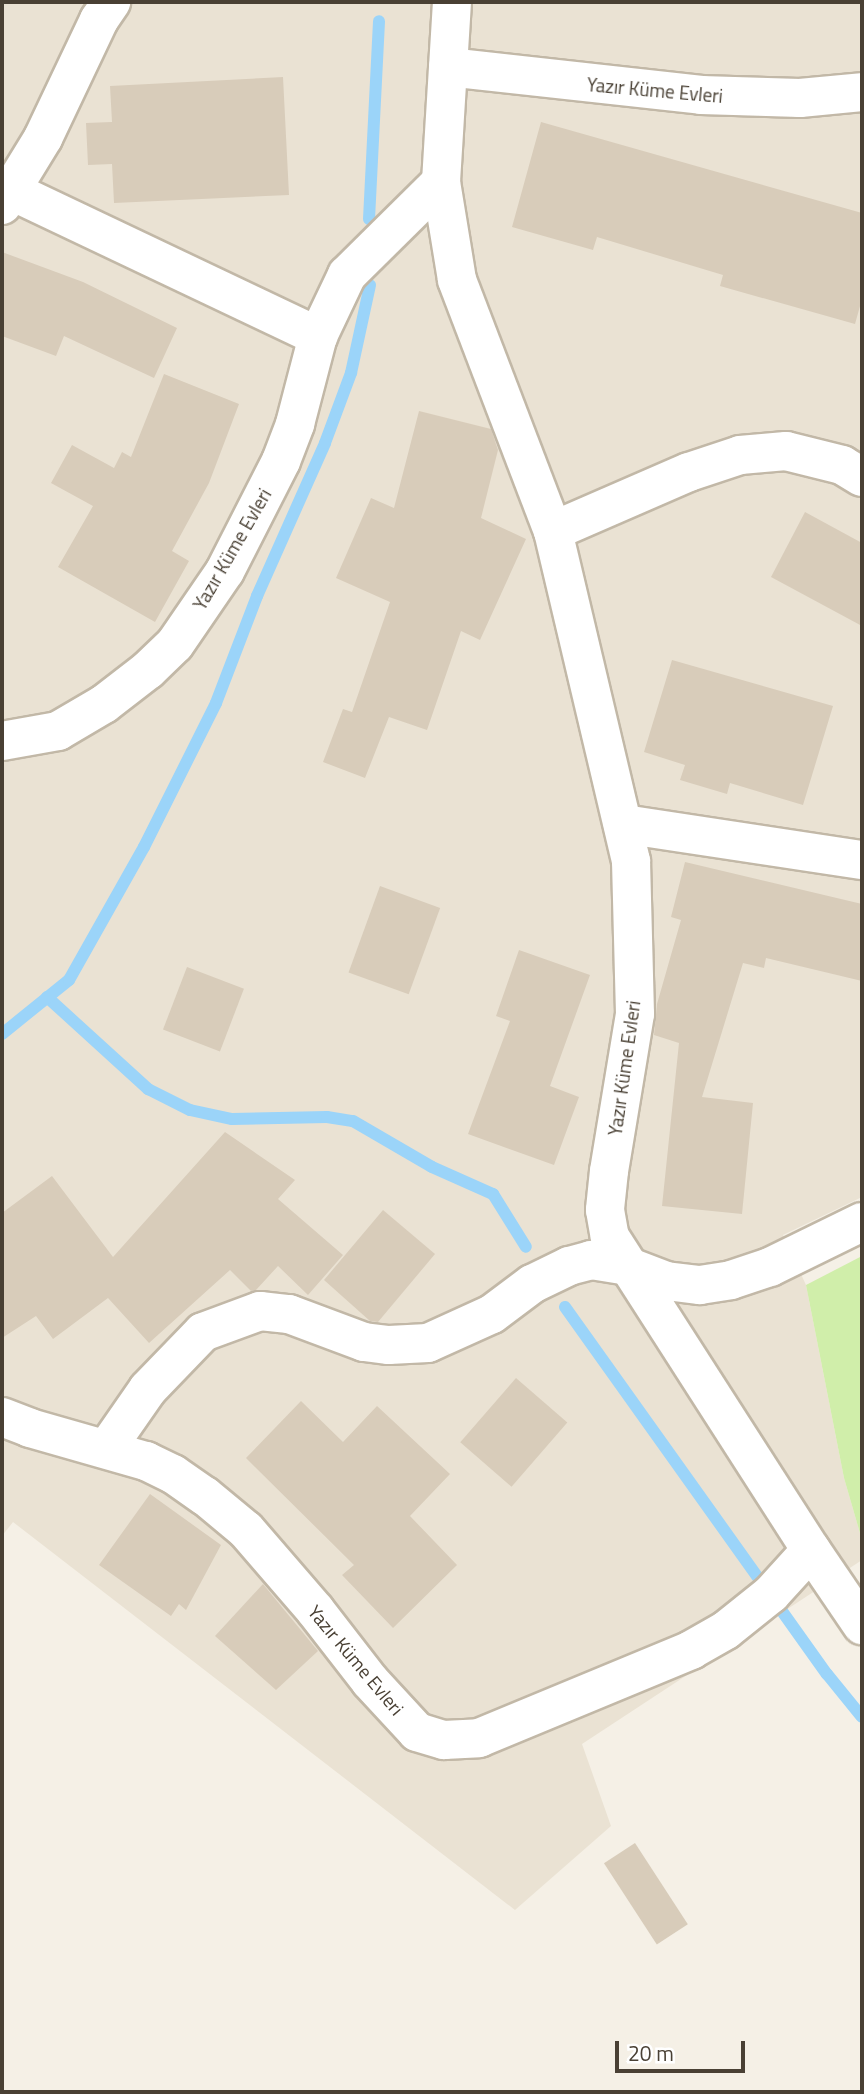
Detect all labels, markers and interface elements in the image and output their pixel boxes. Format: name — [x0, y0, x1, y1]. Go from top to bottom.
street label: Yazır Küme Evleri — [586, 73, 724, 107]
street label: Yazır Küme Evleri — [188, 484, 276, 614]
street label: Yazır Küme Evleri — [603, 999, 645, 1137]
street label: Yazır Küme Evleri — [303, 1600, 409, 1720]
scale bar — [619, 2028, 748, 2072]
text: 20 m — [628, 2037, 674, 2069]

